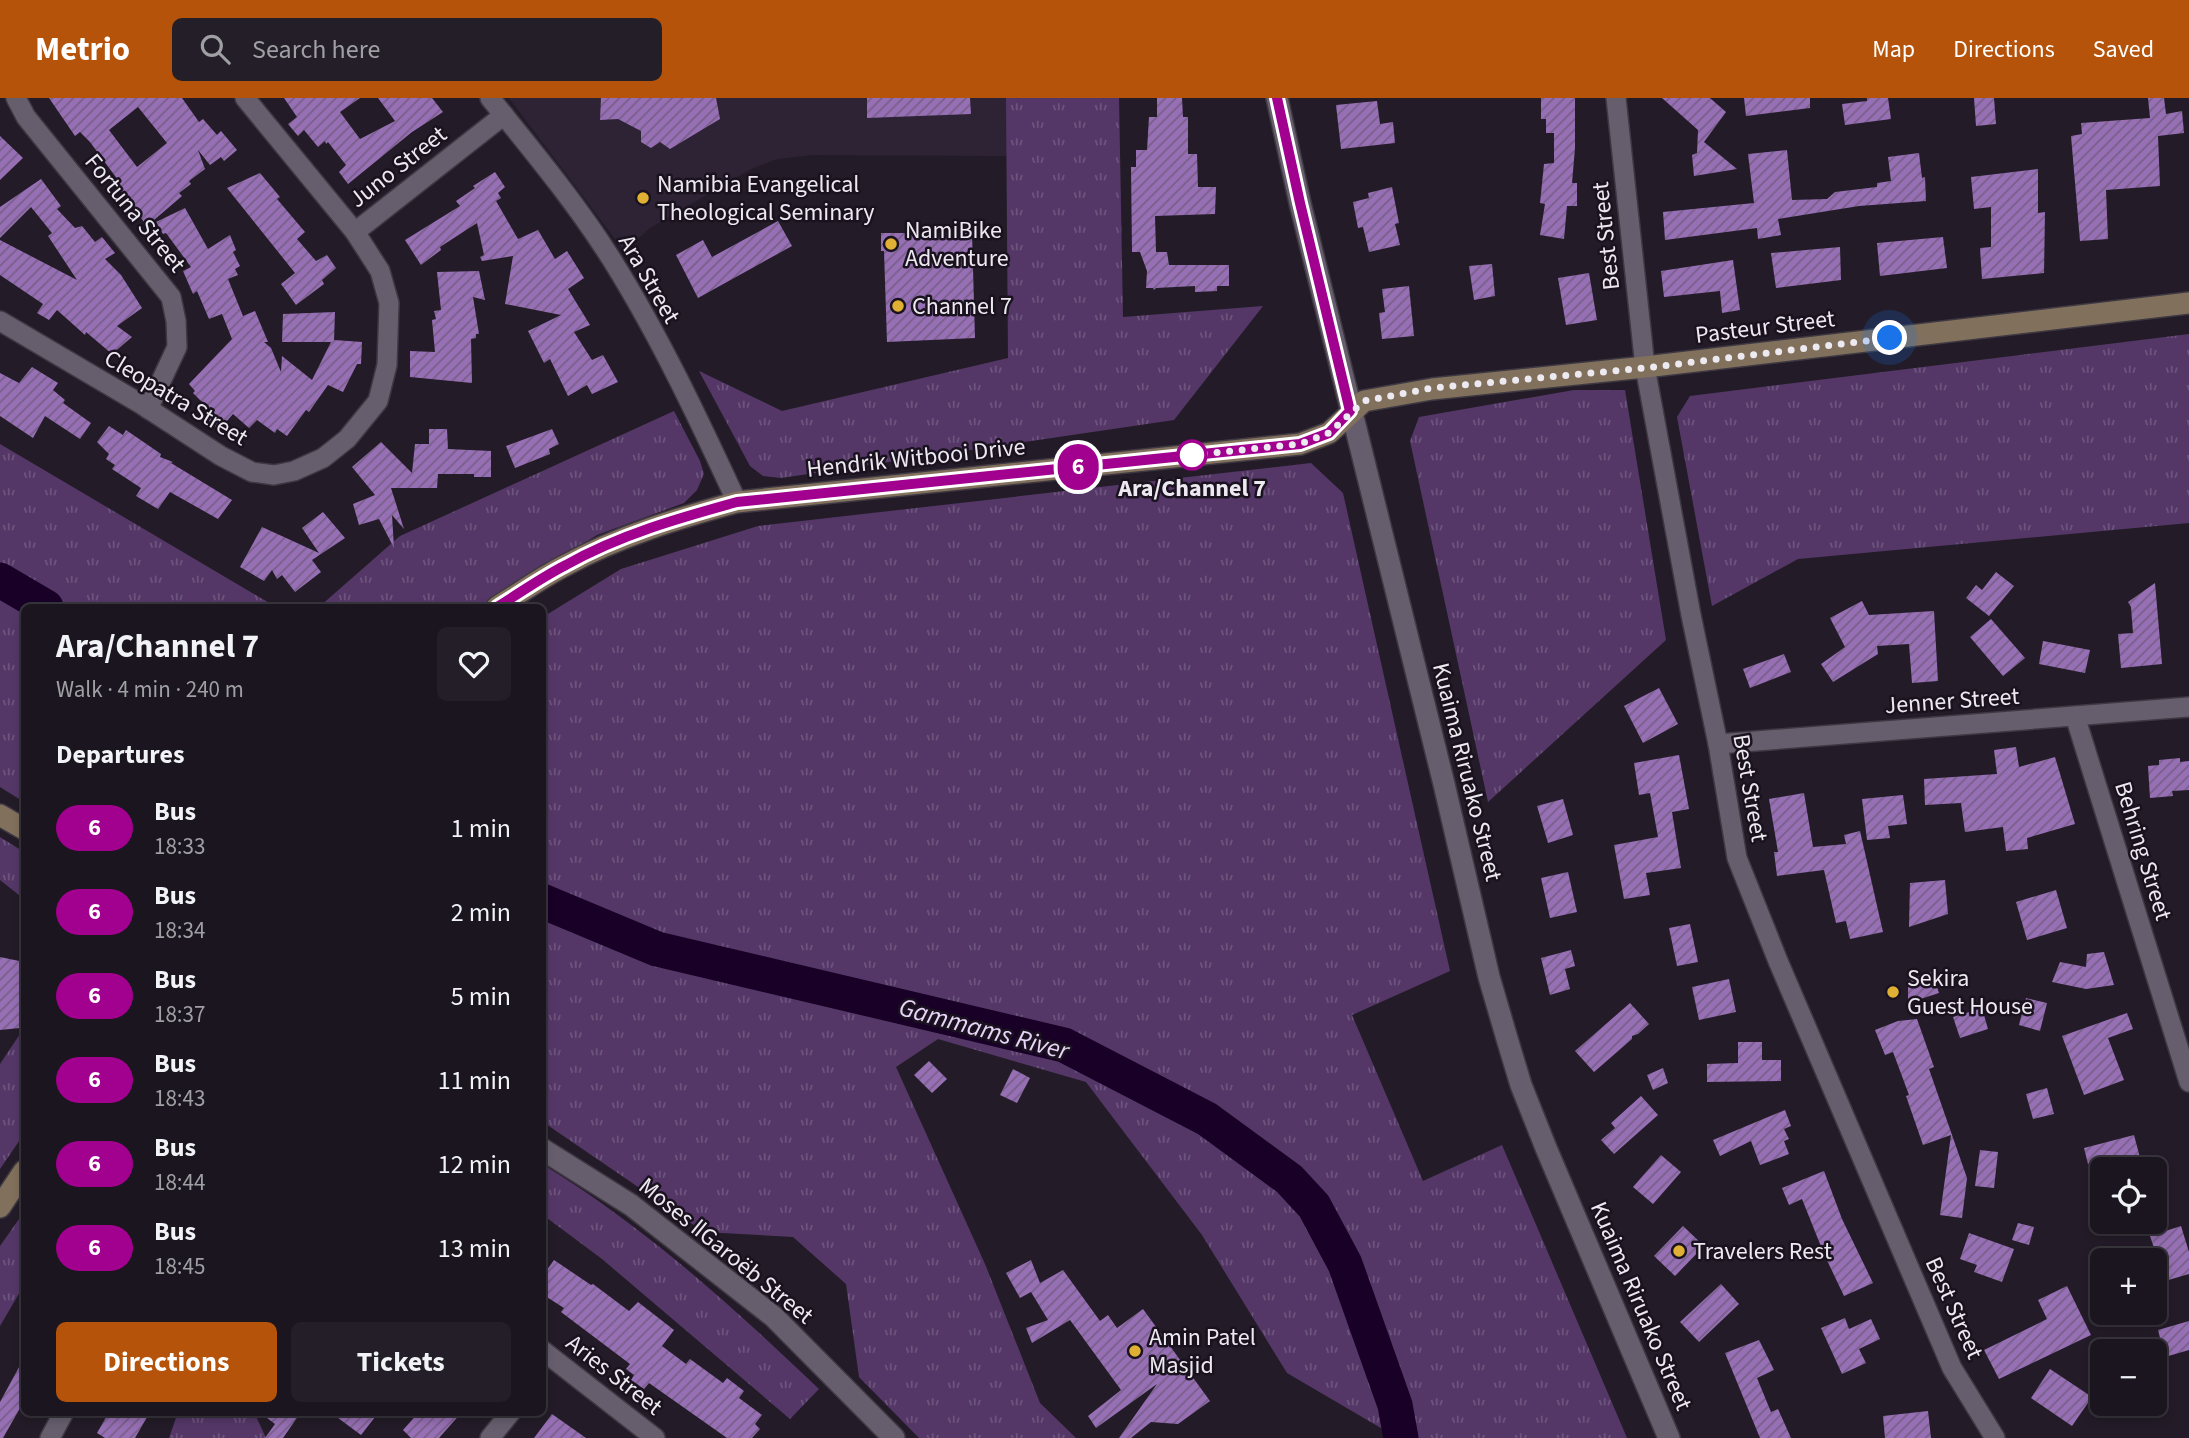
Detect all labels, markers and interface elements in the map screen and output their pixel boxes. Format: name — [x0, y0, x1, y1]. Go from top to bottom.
search box — [172, 18, 662, 81]
text: Metrio — [35, 26, 130, 73]
icon: search — [196, 30, 234, 68]
text: Search here — [252, 31, 380, 68]
text: Map — [1872, 32, 1915, 67]
text: Directions — [1953, 32, 2055, 67]
text: Saved — [2093, 32, 2154, 67]
street label: Juno Street — [342, 118, 454, 216]
street label: Fortuna Street — [76, 146, 194, 280]
place label: Namibia Evangelical Theological Seminary — [657, 167, 875, 230]
street label: Best Street — [1583, 180, 1629, 292]
marker: Namibia Evangelical Theological Seminary — [635, 190, 651, 206]
place label: NamiBike Adventure — [905, 213, 1009, 276]
street label: Ara Street — [609, 228, 689, 330]
marker: NamiBike Adventure — [883, 236, 899, 252]
place label: Channel 7 — [912, 289, 1012, 324]
marker: Channel 7 — [890, 298, 906, 314]
street label: Pasteur Street — [1693, 301, 1837, 353]
your location — [1872, 320, 1907, 355]
street label: Cleopatra Street — [97, 341, 255, 455]
street label: Hendrik Witbooi Drive — [805, 429, 1027, 487]
marker: Ara/Channel 7 — [1177, 440, 1207, 470]
line badge: 6 — [1055, 444, 1101, 490]
text: 6 — [1072, 449, 1084, 484]
place label: Ara/Channel 7 — [1117, 471, 1266, 506]
text: Ara/Channel 7 — [56, 623, 259, 670]
button: heart — [437, 627, 511, 701]
street label: Kuaima Riruako Street — [1423, 659, 1511, 885]
text: Walk · 4 min · 240 m — [56, 673, 244, 706]
street label: Jenner Street — [1884, 679, 2020, 723]
street label: Best Street — [1723, 731, 1777, 845]
text: Departures — [56, 736, 184, 773]
street label: Behring Street — [2105, 777, 2181, 925]
text: Bus — [154, 793, 196, 830]
text: 6 — [88, 810, 101, 845]
text: 1 min — [451, 810, 511, 847]
text: 18:33 — [154, 830, 205, 863]
text: Bus — [154, 877, 196, 914]
text: 6 — [88, 894, 101, 929]
text: 2 min — [451, 894, 511, 931]
text: 18:34 — [154, 914, 205, 947]
text: Bus — [154, 961, 196, 998]
place label: Sekira Guest House — [1907, 961, 2033, 1024]
text: 6 — [88, 978, 101, 1013]
text: 5 min — [451, 978, 511, 1015]
marker: Sekira Guest House — [1885, 984, 1901, 1000]
water label: Gammams River — [895, 989, 1074, 1070]
text: 18:37 — [154, 998, 205, 1031]
text: Bus — [154, 1045, 196, 1082]
text: 6 — [88, 1062, 101, 1097]
text: 11 min — [438, 1062, 511, 1099]
text: 18:43 — [154, 1082, 205, 1115]
text: Bus — [154, 1129, 196, 1166]
text: 6 — [88, 1146, 101, 1181]
text: 12 min — [438, 1146, 511, 1183]
map controls — [2090, 1157, 2167, 1416]
button: locate — [2090, 1157, 2167, 1234]
text: 18:44 — [154, 1166, 205, 1199]
street label: Moses ǁGaroëb Street — [631, 1169, 821, 1333]
street label: Kuaima Riruako Street — [1581, 1196, 1701, 1416]
text: Bus — [154, 1213, 196, 1250]
text: 6 — [88, 1230, 101, 1265]
text: 13 min — [438, 1230, 511, 1267]
place label: Travelers Rest — [1693, 1234, 1832, 1269]
marker: Travelers Rest — [1671, 1243, 1687, 1259]
button: + — [2090, 1248, 2167, 1325]
text: 18:45 — [154, 1250, 205, 1283]
street label: Best Street — [1916, 1251, 1992, 1365]
place label: Amin Patel Masjid — [1149, 1320, 1256, 1383]
button: Directions — [56, 1322, 277, 1402]
button: Tickets — [291, 1322, 511, 1402]
street label: Aries Street — [558, 1326, 670, 1424]
button: − — [2090, 1339, 2167, 1416]
marker: Amin Patel Masjid — [1127, 1343, 1143, 1359]

